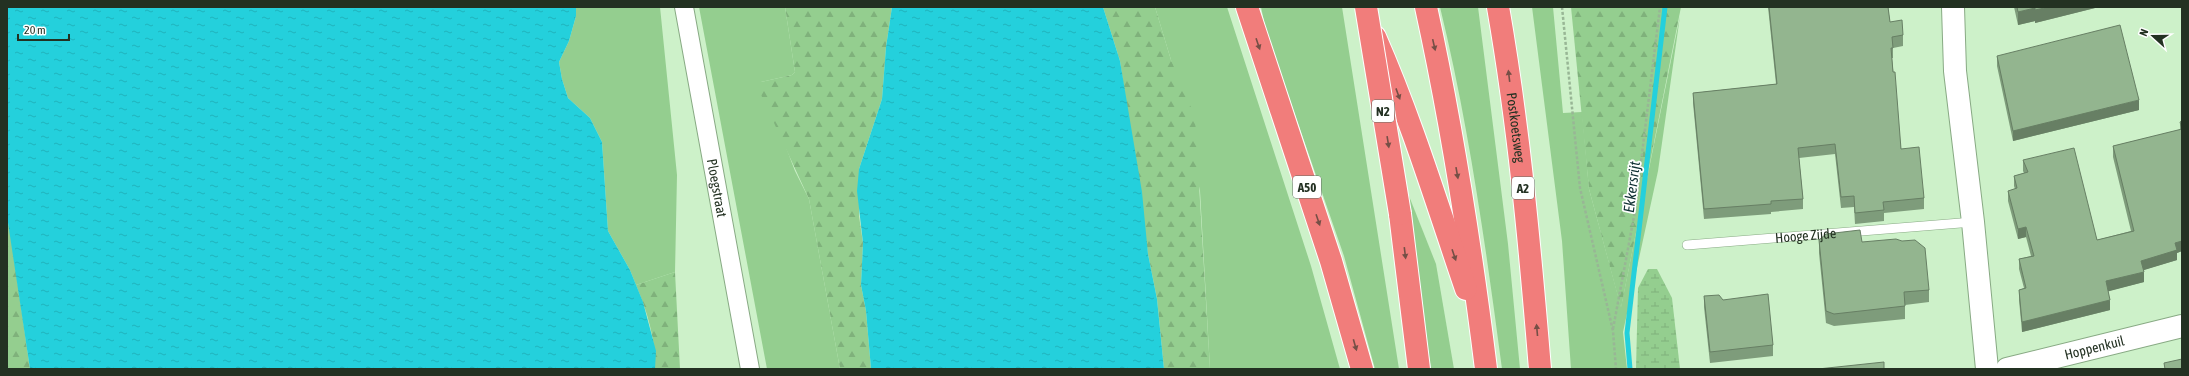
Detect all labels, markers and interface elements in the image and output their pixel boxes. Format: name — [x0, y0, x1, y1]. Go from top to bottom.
scale bar — [18, 16, 69, 42]
north arrow — [2133, 16, 2173, 56]
text: 20 m — [24, 23, 46, 37]
text: N — [2137, 27, 2150, 38]
one-way arrow — [1255, 39, 1261, 51]
one-way arrow — [1432, 39, 1438, 51]
one-way arrow — [1506, 70, 1512, 82]
one-way arrow — [1396, 89, 1402, 101]
street label: Postkoetsweg — [1503, 91, 1528, 164]
road number: N2 — [1372, 100, 1394, 122]
one-way arrow — [1386, 136, 1392, 148]
street label: Ploegstraat — [704, 157, 730, 219]
water label: Ekkersrijt — [1620, 160, 1643, 214]
one-way arrow — [1454, 167, 1460, 179]
road number: A50 — [1293, 176, 1321, 198]
road number: A2 — [1512, 177, 1534, 199]
one-way arrow — [1315, 215, 1321, 227]
street label: Hooge Zijde — [1775, 225, 1837, 246]
one-way arrow — [1402, 247, 1408, 259]
one-way arrow — [1452, 249, 1458, 261]
one-way arrow — [1534, 324, 1540, 336]
street label: Hoppenkuil — [2063, 332, 2126, 363]
one-way arrow — [1352, 339, 1358, 351]

